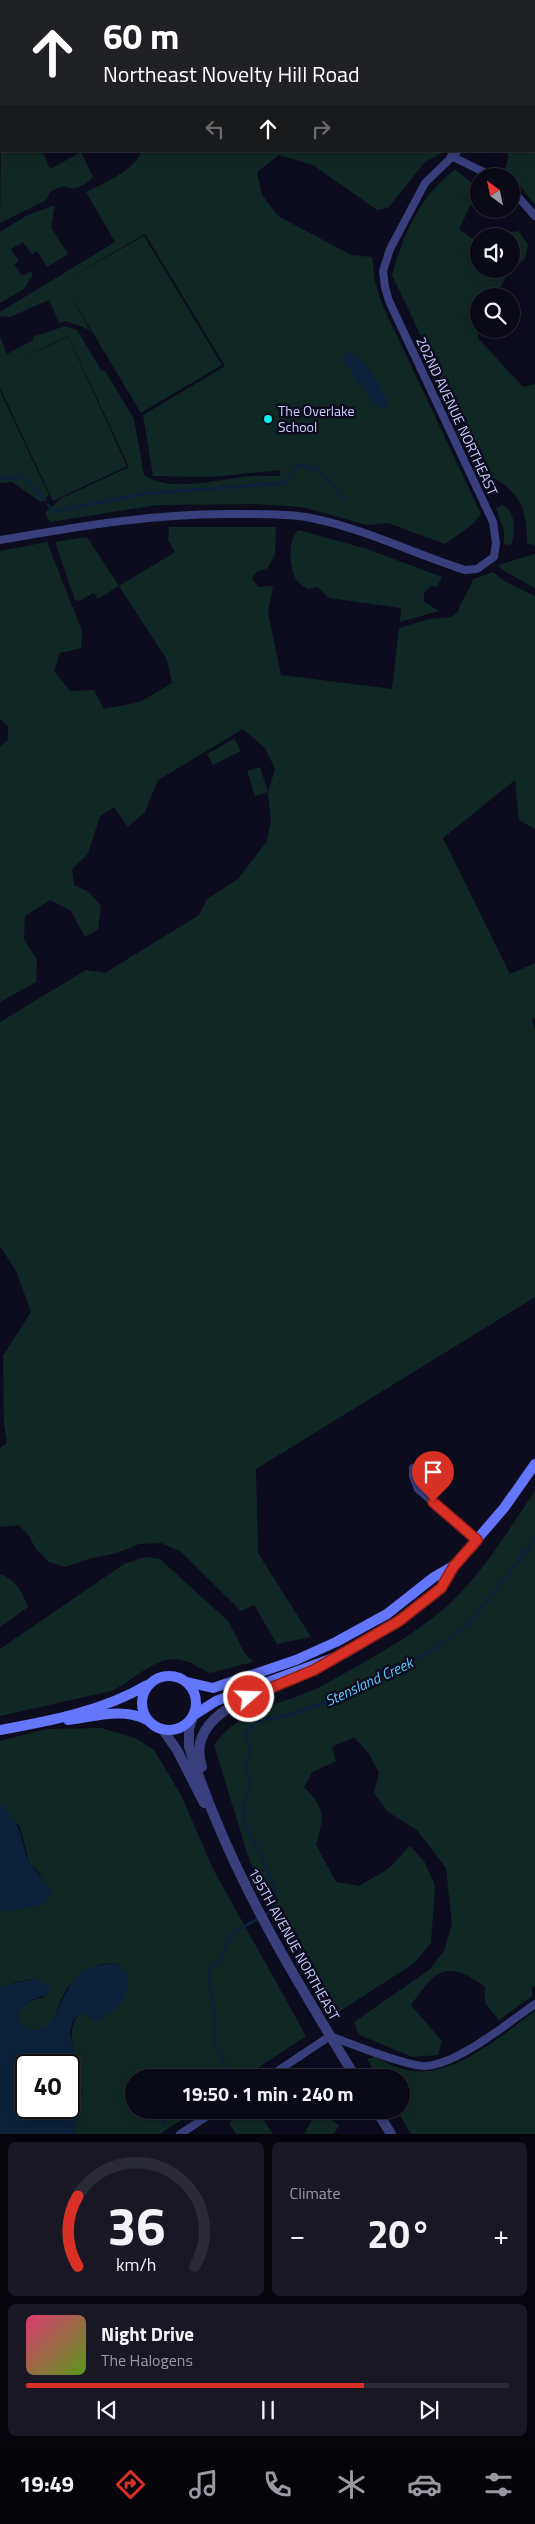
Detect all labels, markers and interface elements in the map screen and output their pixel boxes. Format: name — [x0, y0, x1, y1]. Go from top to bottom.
text: 60 m — [103, 9, 179, 63]
icon: ahead — [20, 20, 85, 85]
text: Northeast Novelty Hill Road — [103, 57, 360, 91]
icon: left — [201, 115, 229, 143]
icon: ahead — [254, 115, 282, 143]
icon: right — [307, 115, 335, 143]
north arrow — [470, 168, 520, 218]
map controls — [470, 168, 520, 338]
button: sound — [470, 228, 520, 278]
button: search — [470, 288, 520, 338]
street label: 202ND AVENUE NORTHEAST — [411, 333, 504, 499]
place label: The Overlake School — [278, 400, 355, 437]
marker: The Overlake School — [262, 413, 274, 425]
pin — [412, 1451, 454, 1502]
icon: arrive — [419, 1458, 447, 1486]
water label: Stensland Creek — [321, 1650, 419, 1712]
position arrow — [222, 1670, 274, 1722]
street label: 195TH AVENUE NORTHEAST — [244, 1864, 346, 2024]
speed limit sign: 40 — [15, 2054, 80, 2119]
text: 19:50 · 1 min · 240 m — [181, 2079, 354, 2108]
text: Climate — [290, 2181, 341, 2205]
text: 36 — [107, 2186, 165, 2265]
text: 20° — [367, 2205, 431, 2263]
text: − — [290, 2213, 305, 2256]
text: + — [493, 2213, 509, 2256]
text: km/h — [116, 2251, 156, 2278]
text: Night Drive — [101, 2319, 194, 2348]
text: The Halogens — [101, 2348, 193, 2372]
icon: previous — [93, 2396, 121, 2424]
icon: pause — [254, 2396, 282, 2424]
icon: next — [415, 2396, 443, 2424]
text: 19:49 — [19, 2467, 74, 2501]
icon: directions — [113, 2467, 148, 2502]
icon: music — [186, 2467, 221, 2502]
icon: phone — [260, 2467, 295, 2502]
icon: climate — [334, 2467, 369, 2502]
icon: car — [407, 2467, 442, 2502]
icon: filters — [481, 2467, 516, 2502]

